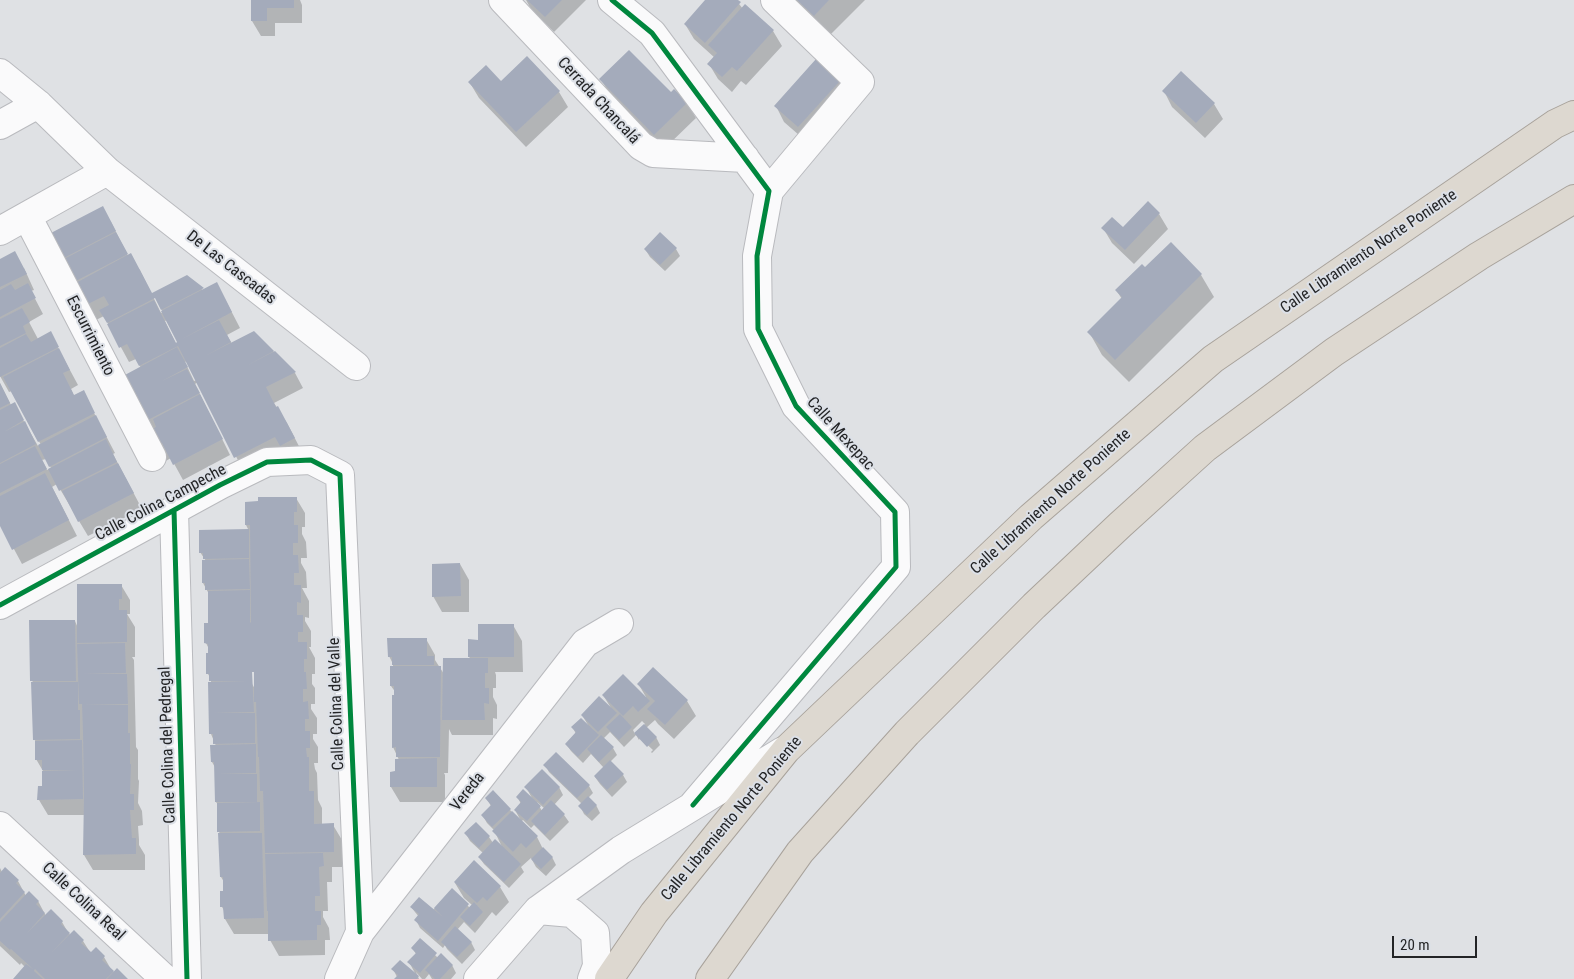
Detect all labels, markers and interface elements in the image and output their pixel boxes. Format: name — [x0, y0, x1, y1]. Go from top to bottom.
street label: Cerrada Chancalá — [553, 54, 643, 148]
street label: Calle Libramiento Norte Poniente — [1277, 186, 1461, 318]
street label: De Las Cascadas — [182, 227, 280, 309]
street label: Escurrimiento — [62, 293, 118, 379]
street label: Calle Mexepac — [802, 393, 878, 475]
street label: Calle Libramiento Norte Poniente — [967, 425, 1135, 579]
street label: Calle Colina Campeche — [92, 460, 230, 546]
street label: Calle Colina del Valle — [325, 637, 349, 771]
street label: Calle Colina del Pedregal — [156, 666, 180, 824]
street label: Calle Libramiento Norte Poniente — [658, 733, 806, 905]
street label: Vereda — [447, 769, 489, 815]
street label: Calle Colina Real — [38, 859, 128, 945]
scale bar — [1394, 926, 1479, 958]
text: 20 m — [1400, 936, 1430, 954]

